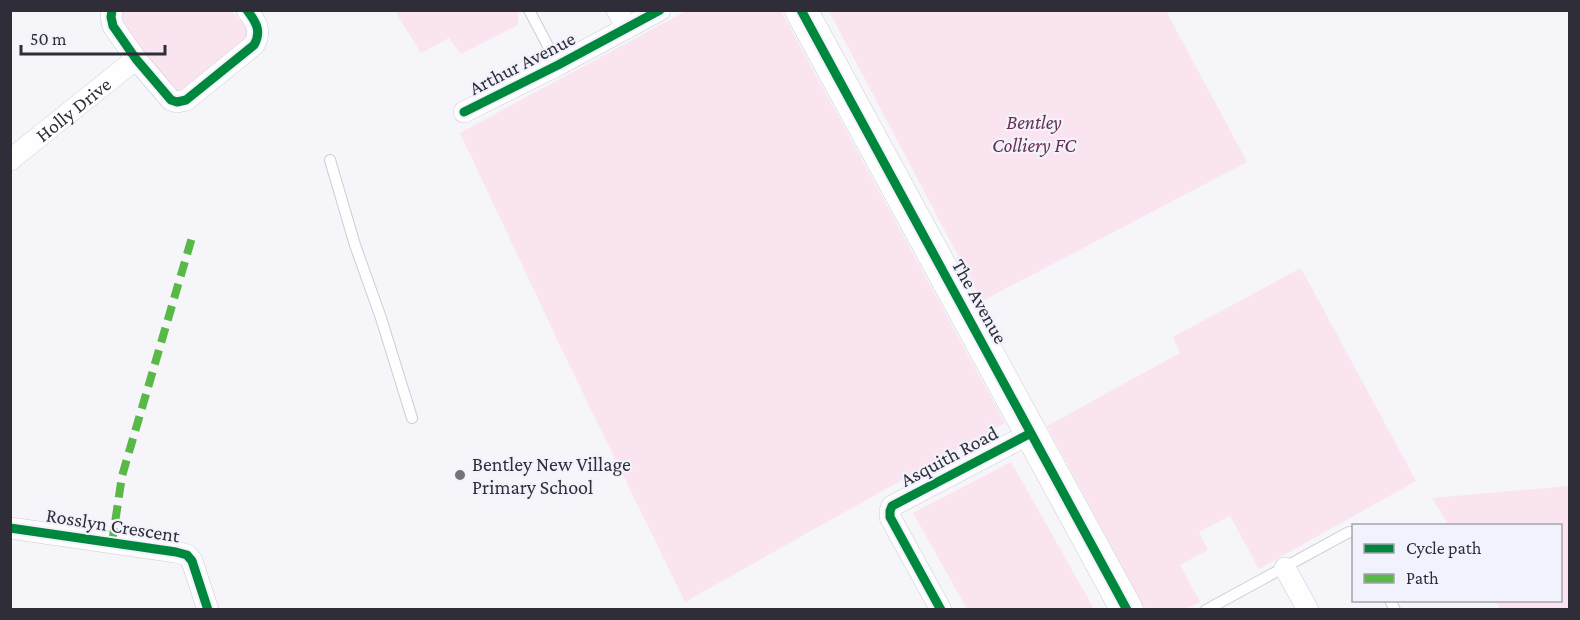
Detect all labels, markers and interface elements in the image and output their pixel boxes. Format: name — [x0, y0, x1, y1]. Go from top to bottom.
scale bar — [21, 18, 165, 56]
street label: Arthur Avenue — [465, 27, 579, 99]
text: 50 m — [30, 29, 67, 49]
street label: Holly Drive — [31, 72, 115, 146]
park label: Bentley Colliery FC — [992, 111, 1077, 157]
street label: The Avenue — [948, 255, 1012, 347]
street label: Asquith Road — [897, 421, 1002, 492]
place label: Bentley New Village Primary School — [472, 453, 631, 499]
marker: Bentley New Village Primary School — [453, 468, 467, 482]
street label: Rosslyn Crescent — [44, 504, 182, 547]
legend — [1352, 524, 1562, 602]
text: Cycle path — [1406, 538, 1482, 558]
text: Path — [1406, 568, 1439, 588]

